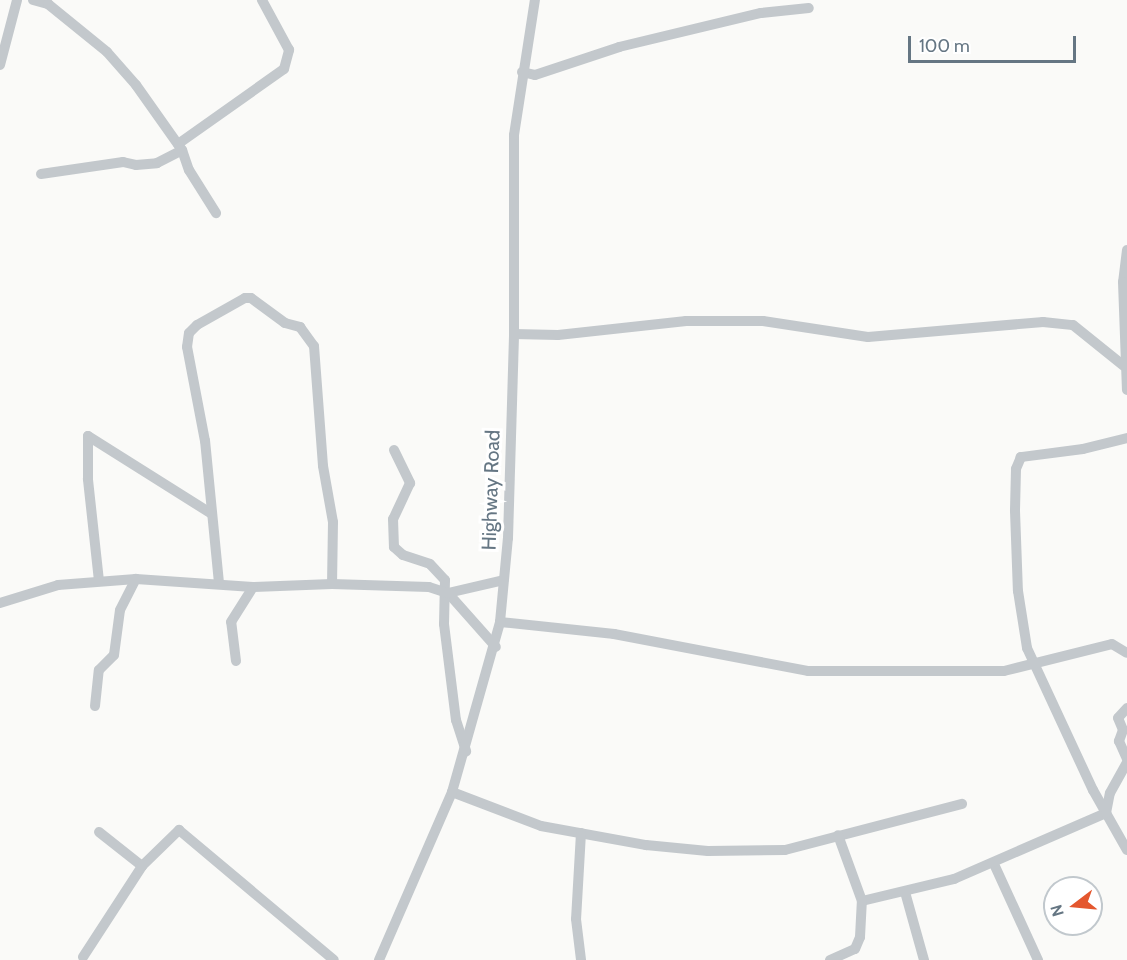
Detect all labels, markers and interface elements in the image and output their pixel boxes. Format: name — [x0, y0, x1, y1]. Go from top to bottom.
scale bar — [911, 24, 1079, 62]
text: 100 m — [919, 35, 970, 57]
street label: Highway Road — [477, 429, 505, 551]
north arrow — [1043, 876, 1103, 936]
text: N — [1046, 902, 1068, 919]

